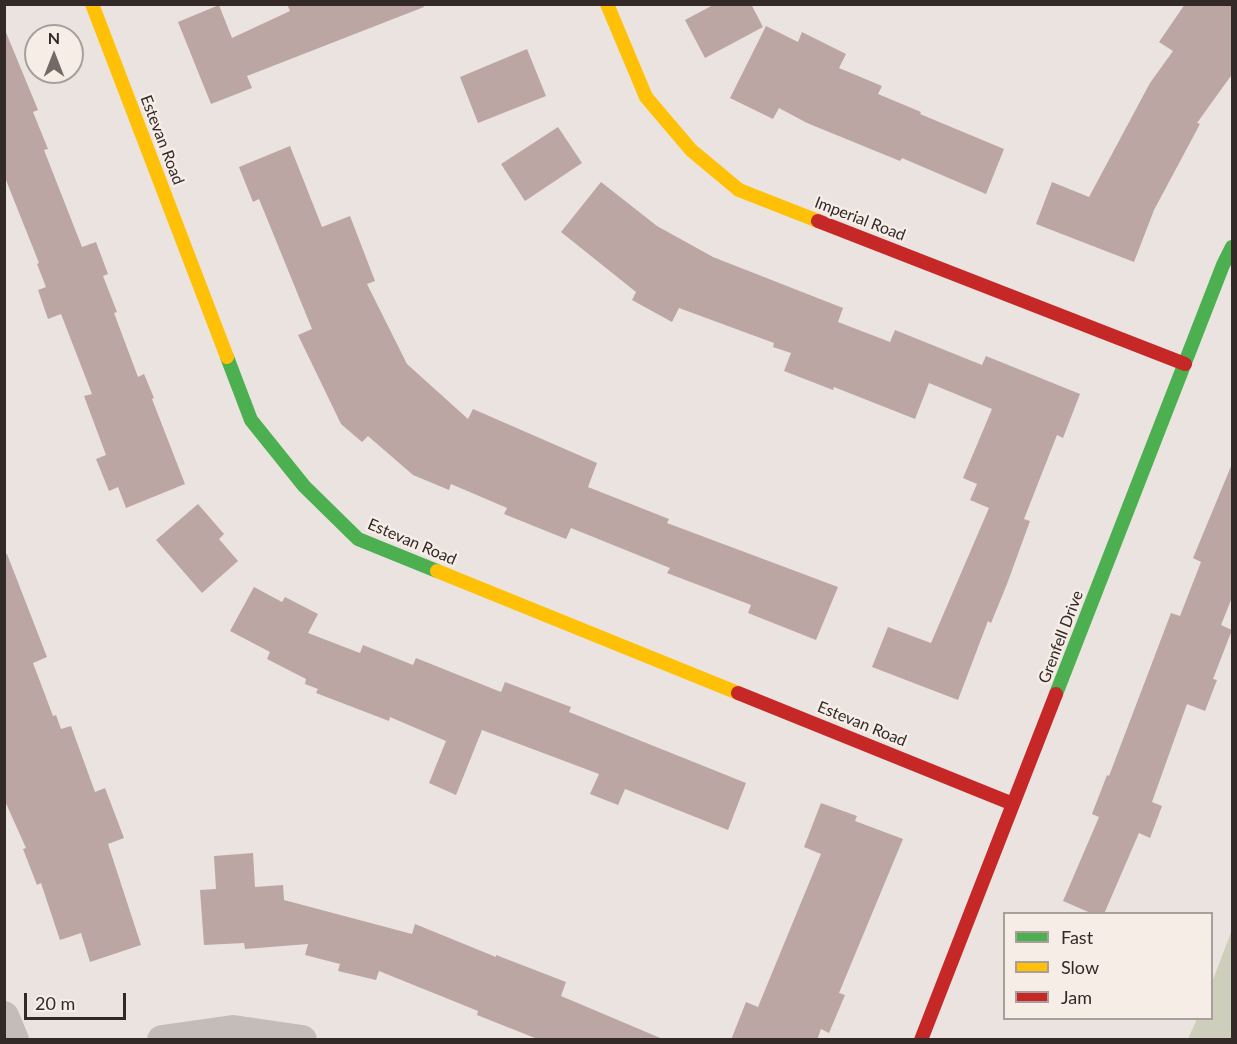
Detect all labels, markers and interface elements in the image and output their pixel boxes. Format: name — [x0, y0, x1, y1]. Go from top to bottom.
north arrow — [24, 24, 84, 84]
text: N — [48, 28, 60, 47]
street label: Estevan Road — [136, 92, 188, 188]
street label: Imperial Road — [812, 193, 908, 245]
street label: Estevan Road — [365, 515, 459, 569]
street label: Grenfell Drive — [1034, 588, 1088, 686]
street label: Estevan Road — [815, 697, 909, 751]
legend — [1003, 912, 1213, 1020]
text: Fast — [1061, 926, 1093, 948]
text: Slow — [1061, 956, 1099, 978]
scale bar — [27, 981, 129, 1019]
text: Jam — [1061, 986, 1092, 1008]
text: 20 m — [35, 992, 75, 1014]

